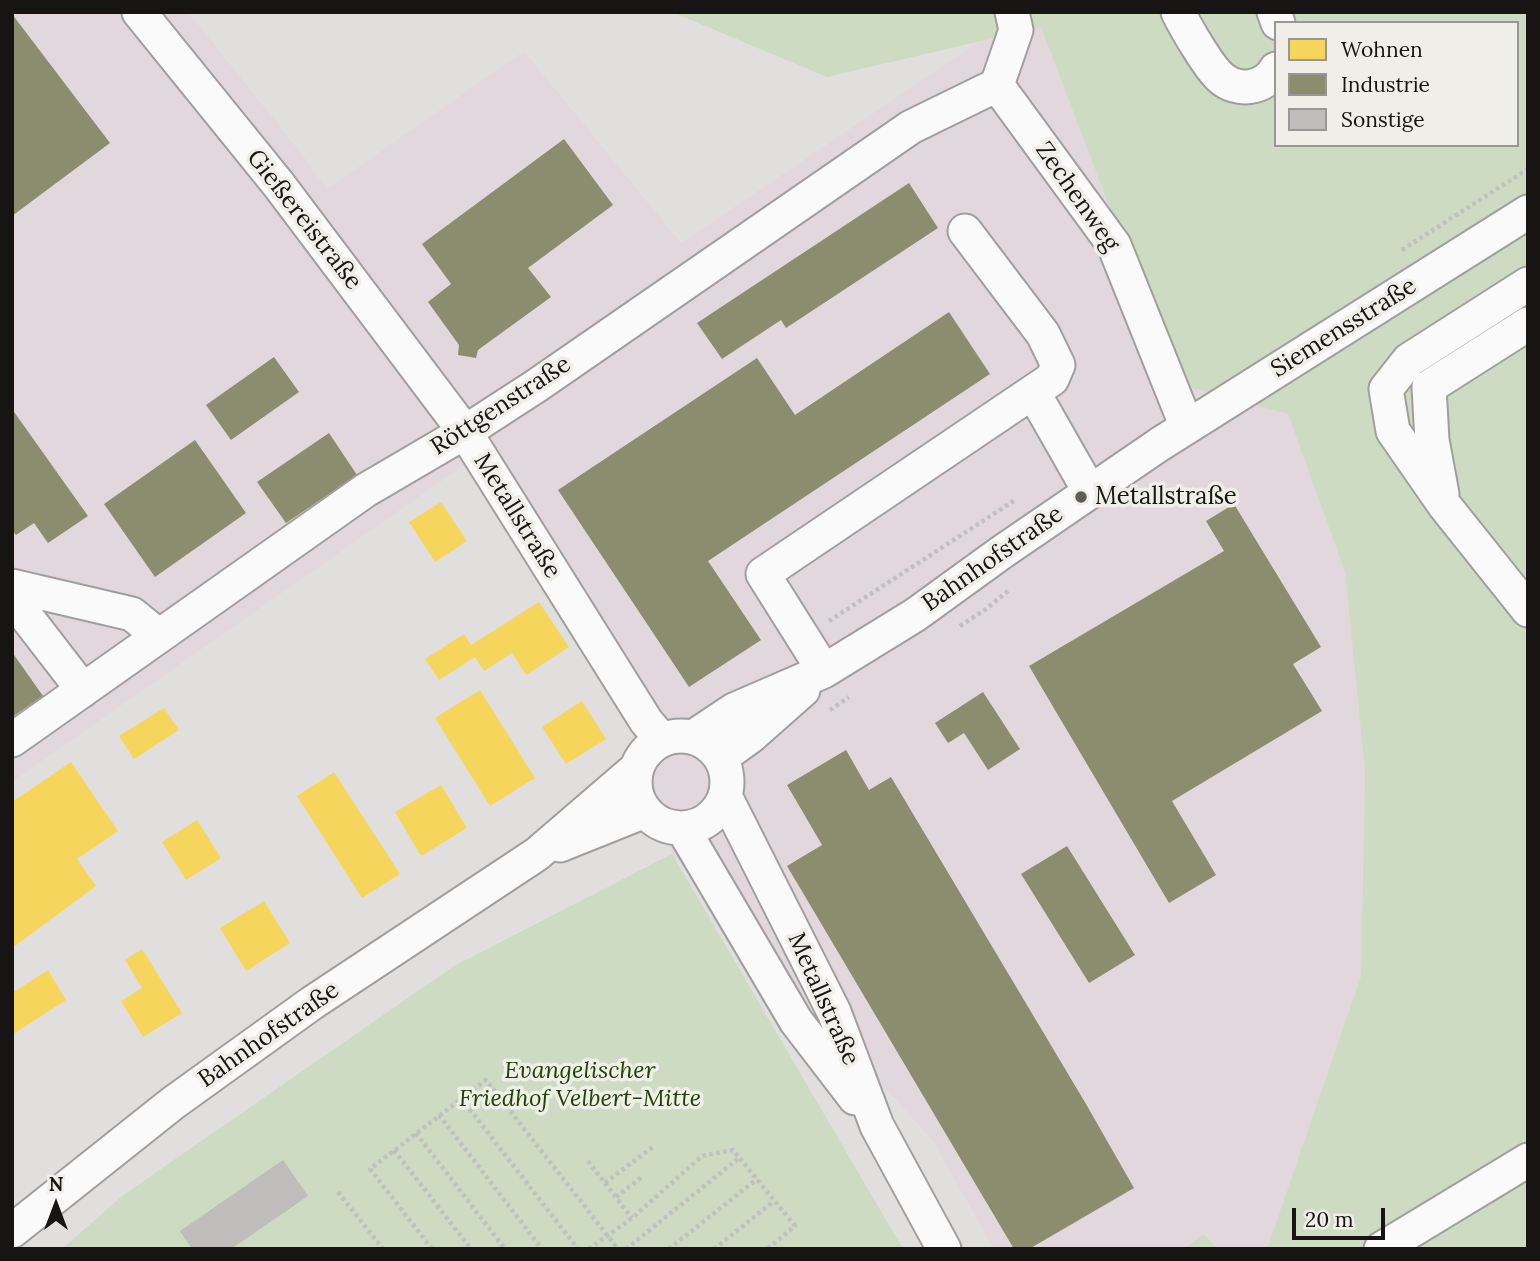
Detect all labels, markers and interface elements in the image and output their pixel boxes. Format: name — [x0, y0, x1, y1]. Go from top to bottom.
legend — [1274, 21, 1519, 147]
text: Wohnen — [1341, 36, 1423, 63]
text: Industrie — [1341, 71, 1430, 98]
text: Sonstige — [1341, 106, 1425, 133]
street label: Zechenweg — [1029, 137, 1125, 257]
street label: Gießereistraße — [240, 144, 368, 296]
street label: Siemensstraße — [1266, 272, 1422, 384]
street label: Röttgenstraße — [426, 350, 576, 462]
street label: Metallstraße — [467, 448, 567, 584]
place label: Metallstraße — [1095, 483, 1237, 511]
marker: Metallstraße — [1073, 489, 1089, 505]
street label: Bahnhofstraße — [917, 500, 1069, 618]
street label: Metallstraße — [781, 928, 865, 1070]
street label: Bahnhofstraße — [193, 976, 345, 1094]
park label: Evangelischer Friedhof Velbert-Mitte — [459, 1057, 701, 1113]
north arrow — [21, 1170, 91, 1240]
text: N — [49, 1172, 63, 1196]
scale bar — [1295, 1194, 1388, 1238]
text: 20 m — [1305, 1206, 1354, 1233]

